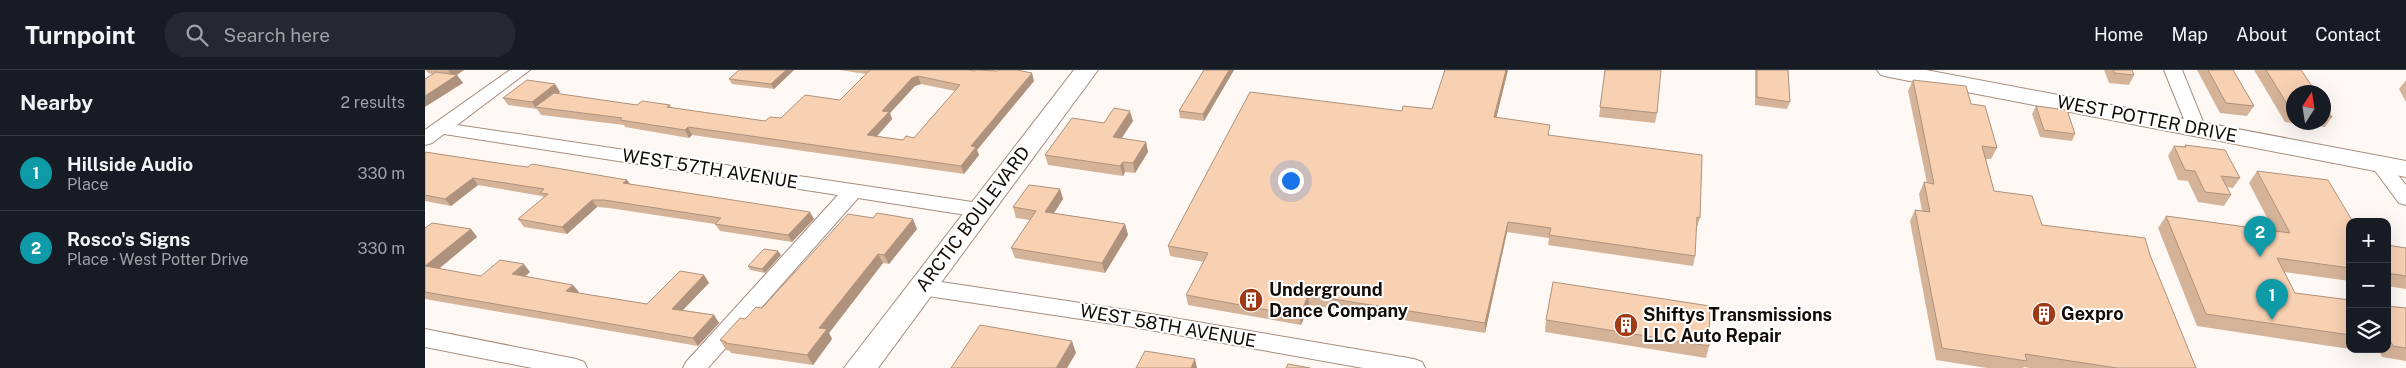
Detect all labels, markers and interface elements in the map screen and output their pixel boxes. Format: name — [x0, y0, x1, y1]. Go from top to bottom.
search box — [165, 12, 515, 57]
text: Turnpoint — [25, 21, 135, 49]
icon: search — [183, 21, 211, 49]
text: Search here — [223, 24, 330, 46]
text: Home — [2094, 24, 2144, 45]
text: Map — [2172, 24, 2208, 45]
text: About — [2236, 24, 2287, 45]
text: Contact — [2315, 24, 2381, 45]
north arrow — [2286, 85, 2331, 130]
text: Nearby — [20, 90, 93, 115]
street label: WEST POTTER DRIVE — [2055, 91, 2239, 146]
text: 2 results — [340, 93, 405, 112]
street label: ARCTIC BOULEVARD — [911, 142, 1034, 295]
street label: WEST 57TH AVENUE — [621, 144, 800, 193]
text: Hillside Audio — [67, 153, 193, 175]
text: 1 — [33, 164, 39, 183]
text: 330 m — [358, 164, 405, 183]
your location — [1278, 168, 1304, 194]
text: Place — [67, 175, 109, 194]
pin: 2 — [2244, 216, 2276, 257]
map controls — [2346, 218, 2391, 353]
button: + — [2346, 218, 2391, 263]
text: Rosco's Signs — [67, 228, 190, 250]
text: 2 — [31, 239, 41, 258]
text: 330 m — [358, 239, 405, 258]
text: Place · West Potter Drive — [67, 250, 249, 269]
button: − — [2346, 263, 2391, 308]
place label: Underground Dance Company — [1269, 279, 1408, 321]
pin: 1 — [2256, 279, 2288, 320]
building icon: Underground Dance Company — [1238, 287, 1264, 313]
street label: WEST 58TH AVENUE — [1078, 300, 1258, 351]
building icon: Gexpro — [2031, 301, 2057, 327]
place label: Gexpro — [2061, 303, 2124, 324]
place label: Shiftys Transmissions LLC Auto Repair — [1643, 304, 1832, 346]
button: layers — [2346, 308, 2391, 353]
building icon: Shiftys Transmissions LLC Auto Repair — [1613, 312, 1639, 338]

